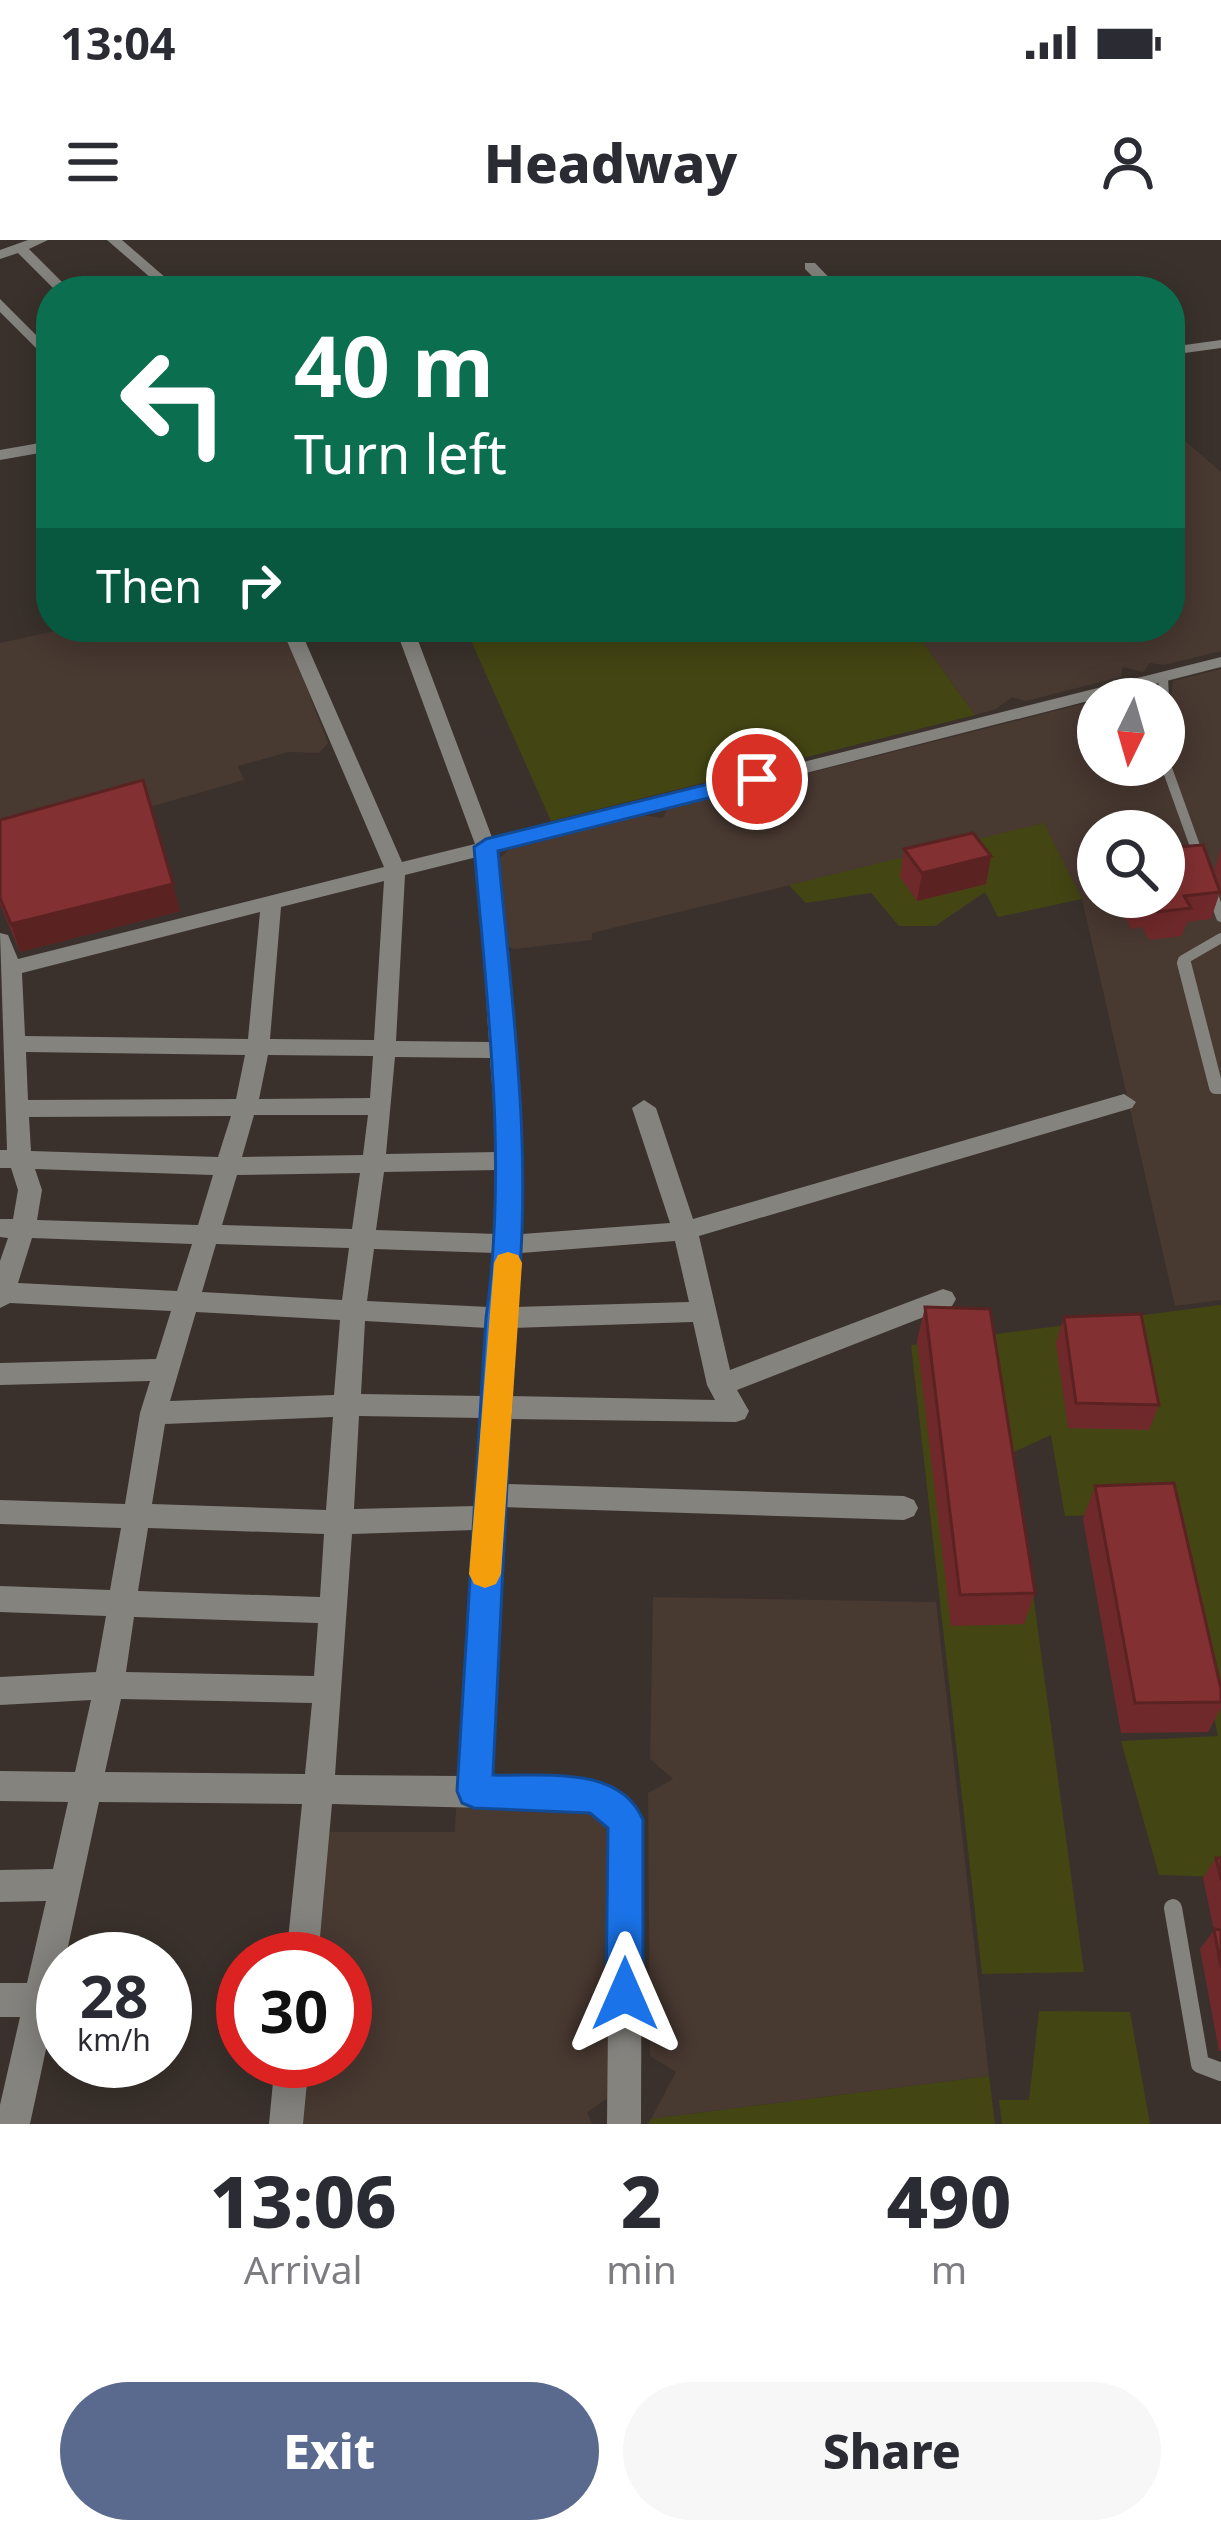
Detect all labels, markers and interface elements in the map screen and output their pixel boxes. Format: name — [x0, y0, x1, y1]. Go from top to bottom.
text: 13:04 — [60, 12, 176, 73]
text: Headway — [484, 125, 737, 199]
icon: menu — [60, 129, 126, 195]
icon: person — [1095, 129, 1161, 195]
text: 40 m — [294, 307, 494, 422]
icon: left — [96, 324, 252, 480]
text: Turn left — [294, 416, 507, 490]
icon: right — [226, 552, 292, 618]
text: Then — [96, 555, 202, 616]
north arrow — [1077, 678, 1185, 786]
map controls — [1077, 678, 1185, 918]
pin — [706, 728, 808, 830]
icon: arrive — [724, 746, 790, 812]
button: search — [1077, 810, 1185, 918]
position arrow — [562, 1931, 688, 2057]
speed limit sign: 30 — [216, 1932, 372, 2088]
text: 28 — [80, 1954, 148, 2036]
text: km/h — [77, 2019, 151, 2060]
text: 13:06 — [210, 2151, 397, 2249]
text: 2 — [621, 2151, 662, 2249]
text: 490 — [887, 2151, 1011, 2249]
text: Arrival — [244, 2242, 363, 2295]
text: min — [606, 2242, 677, 2295]
text: m — [931, 2242, 967, 2295]
button: Exit — [60, 2382, 599, 2520]
button: Share — [623, 2382, 1161, 2520]

